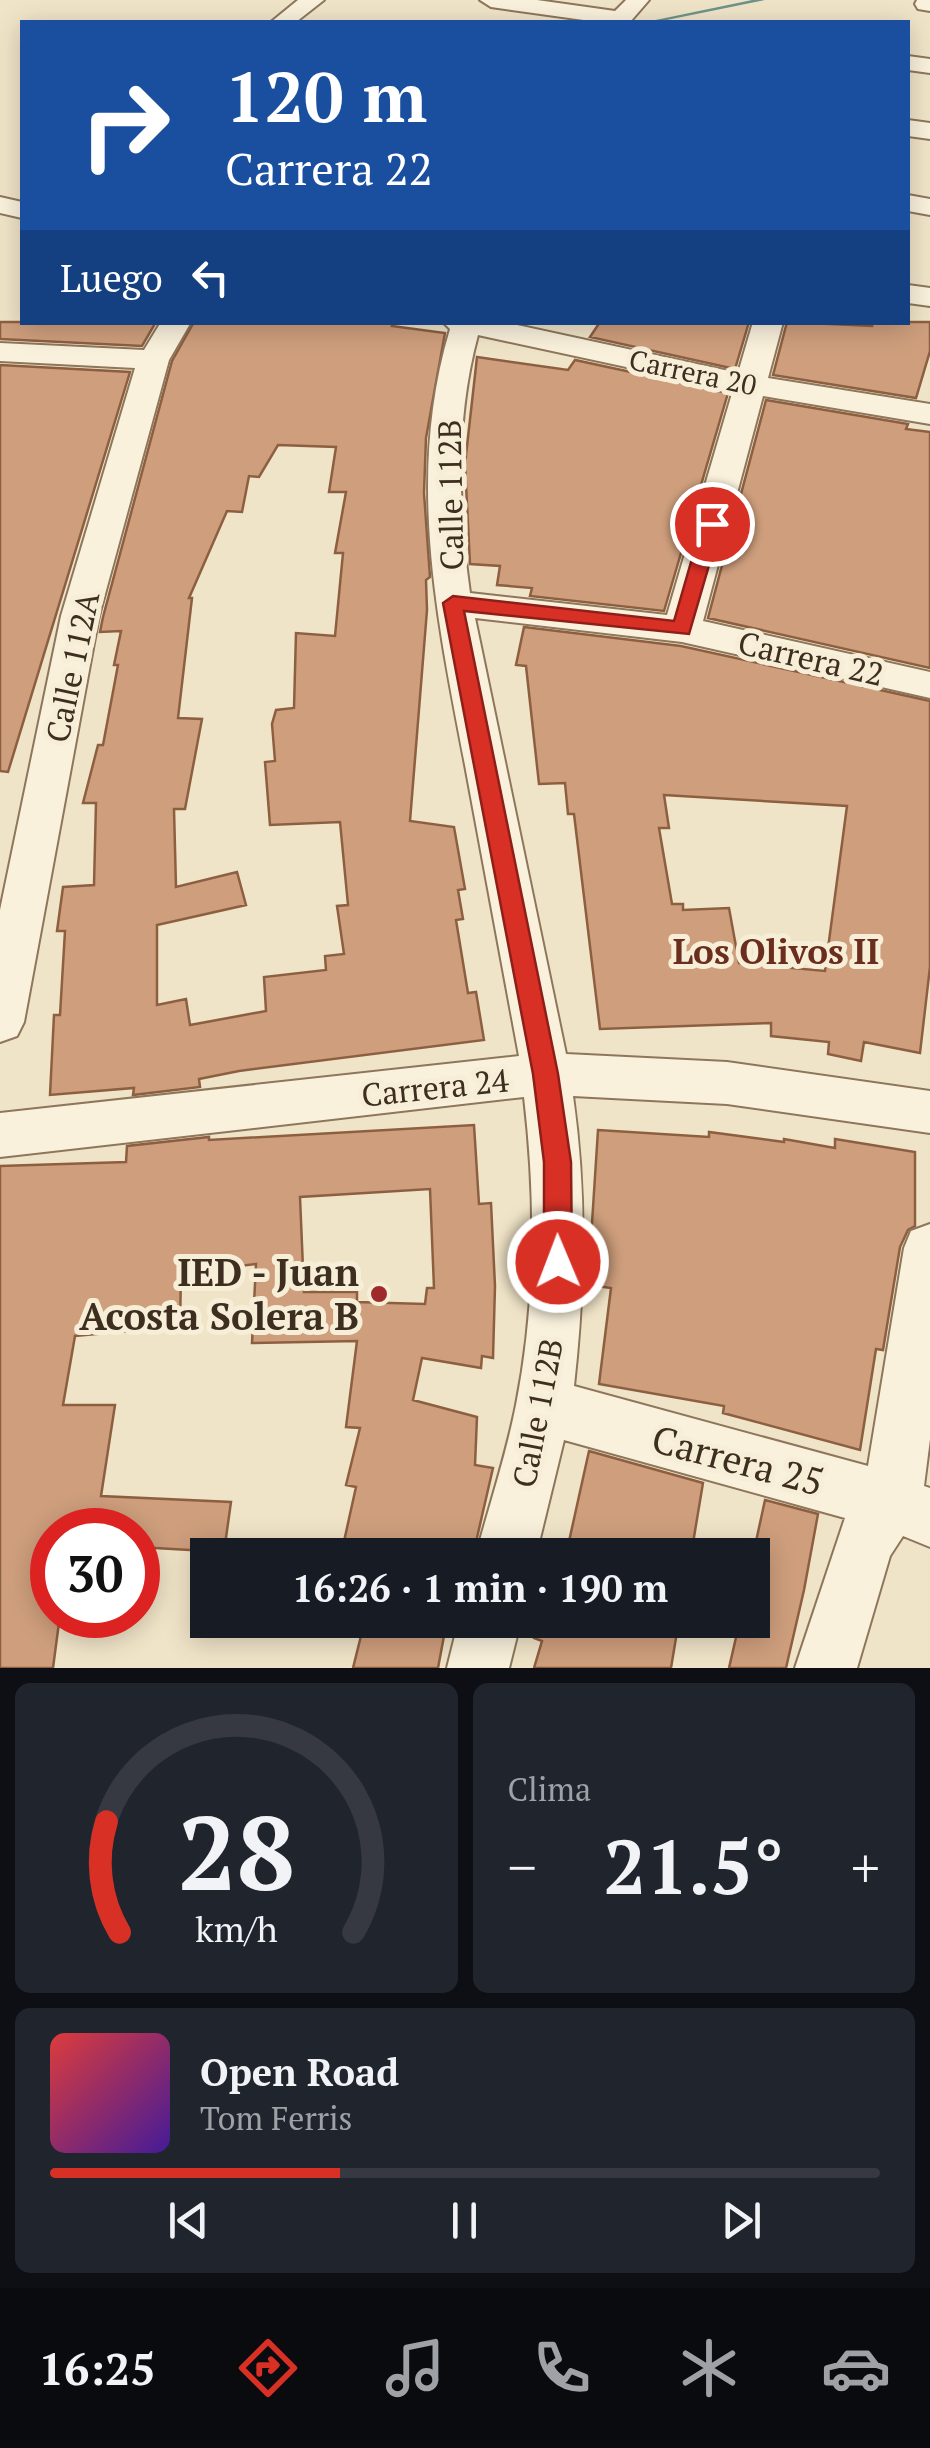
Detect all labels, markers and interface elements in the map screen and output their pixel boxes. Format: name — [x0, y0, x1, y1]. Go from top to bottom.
text: 120 m — [225, 49, 427, 142]
icon: right — [60, 60, 190, 190]
text: Carrera 22 — [225, 138, 433, 198]
icon: left — [183, 250, 238, 305]
text: Luego — [60, 253, 163, 303]
street label: Carrera 20 — [626, 340, 760, 404]
street label: Calle 112B — [428, 419, 472, 571]
pin — [670, 482, 755, 567]
icon: arrive — [685, 497, 740, 552]
street label: Calle 112A — [36, 588, 108, 746]
street label: Carrera 22 — [734, 621, 888, 695]
district label: Los Olivos II — [673, 928, 879, 974]
street label: Carrera 24 — [359, 1058, 511, 1116]
position arrow — [506, 1210, 610, 1314]
place label: IED - Juan Acosta Solera B — [79, 1247, 360, 1341]
marker: IED - Juan Acosta Solera B — [368, 1283, 390, 1305]
street label: Calle 112B — [502, 1335, 572, 1491]
street label: Carrera 25 — [647, 1413, 829, 1507]
speed limit sign: 30 — [30, 1508, 160, 1638]
text: 16:26 · 1 min · 190 m — [292, 1563, 668, 1613]
text: Clima — [508, 1768, 591, 1810]
text: 28 — [177, 1782, 295, 1920]
text: 21.5° — [604, 1816, 784, 1915]
text: − — [508, 1830, 537, 1903]
text: + — [851, 1830, 880, 1903]
text: km/h — [195, 1905, 278, 1952]
text: Open Road — [200, 2047, 399, 2097]
text: Tom Ferris — [200, 2097, 352, 2139]
icon: previous — [161, 2193, 216, 2248]
icon: pause — [437, 2193, 492, 2248]
icon: next — [714, 2193, 769, 2248]
icon: directions — [233, 2333, 303, 2403]
icon: music — [380, 2333, 450, 2403]
icon: phone — [527, 2333, 597, 2403]
icon: climate — [674, 2333, 744, 2403]
icon: car — [821, 2333, 891, 2403]
text: 16:25 — [39, 2338, 156, 2398]

